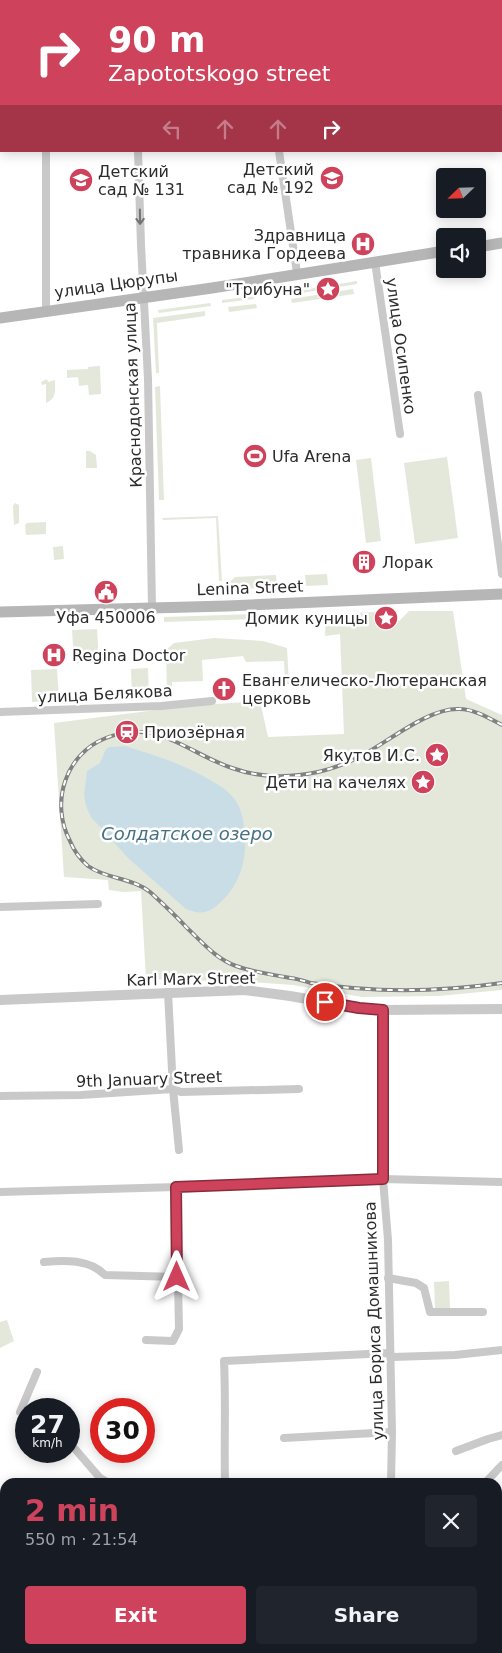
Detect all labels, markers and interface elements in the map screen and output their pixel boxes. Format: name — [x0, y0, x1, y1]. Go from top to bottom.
icon: right — [25, 20, 90, 85]
text: 90 m — [108, 20, 205, 60]
text: Zapototskogo street — [108, 61, 330, 86]
icon: left — [158, 115, 186, 143]
icon: ahead — [211, 115, 239, 143]
icon: ahead — [264, 115, 292, 143]
icon: right — [317, 115, 345, 143]
place label: Детский сад № 192 — [227, 160, 314, 197]
place label: Детский сад № 131 — [98, 162, 185, 199]
school or university icon: Детский сад № 192 — [319, 165, 345, 191]
school or university icon: Детский сад № 131 — [68, 167, 94, 193]
north arrow — [436, 168, 486, 218]
map controls — [436, 168, 486, 278]
one-way arrow — [135, 209, 145, 225]
place label: Здравница травника Гордеева — [182, 226, 346, 263]
button: sound — [436, 228, 486, 278]
hospital icon: Здравница травника Гордеева — [350, 231, 376, 257]
street label: улица Цюрупы — [53, 266, 179, 302]
place icon: "Трибуна" — [315, 276, 341, 302]
street label: улица Осипенко — [382, 276, 420, 416]
place label: "Трибуна" — [225, 280, 310, 299]
street label: Краснодонская улица — [120, 302, 146, 488]
sports icon: Ufa Arena — [242, 443, 268, 469]
place label: Ufa Arena — [272, 447, 351, 466]
building icon: Лорак — [351, 549, 377, 575]
place label: Лорак — [382, 553, 434, 572]
street label: Lenina Street — [196, 577, 304, 599]
public building icon: Уфа 450006 — [93, 579, 119, 605]
place icon: Домик куницы — [373, 605, 399, 631]
place label: Уфа 450006 — [56, 608, 156, 627]
place label: Домик куницы — [245, 609, 368, 628]
hospital icon: Regina Doctor — [41, 642, 67, 668]
place label: Regina Doctor — [72, 646, 186, 665]
place label: Евангелическо-Лютеранская церковь — [242, 671, 487, 708]
church icon: Евангелическо-Лютеранская церковь — [211, 676, 237, 702]
street label: улица Белякова — [37, 681, 173, 707]
station icon: Приозёрная — [114, 719, 140, 745]
place label: Приозёрная — [144, 723, 245, 742]
place icon: Якутов И.С. — [424, 742, 450, 768]
place label: Якутов И.С. — [323, 746, 420, 765]
place icon: Дети на качелях — [410, 769, 436, 795]
place label: Дети на качелях — [265, 773, 406, 792]
water label: Солдатское озеро — [101, 823, 273, 844]
street label: Karl Marx Street — [126, 968, 256, 990]
pin — [304, 981, 346, 1023]
icon: arrive — [311, 988, 339, 1016]
street label: 9th January Street — [76, 1067, 222, 1091]
street label: улица Бориса Домашникова — [360, 1201, 388, 1441]
position arrow — [150, 1250, 202, 1302]
speed limit sign: 30 — [90, 1398, 155, 1463]
text: 27 — [30, 1410, 65, 1439]
text: km/h — [32, 1436, 63, 1450]
text: 2 min — [25, 1493, 119, 1528]
button: close — [425, 1495, 477, 1547]
text: 550 m · 21:54 — [25, 1530, 138, 1549]
button: Exit — [25, 1586, 246, 1644]
button: Share — [256, 1586, 477, 1644]

